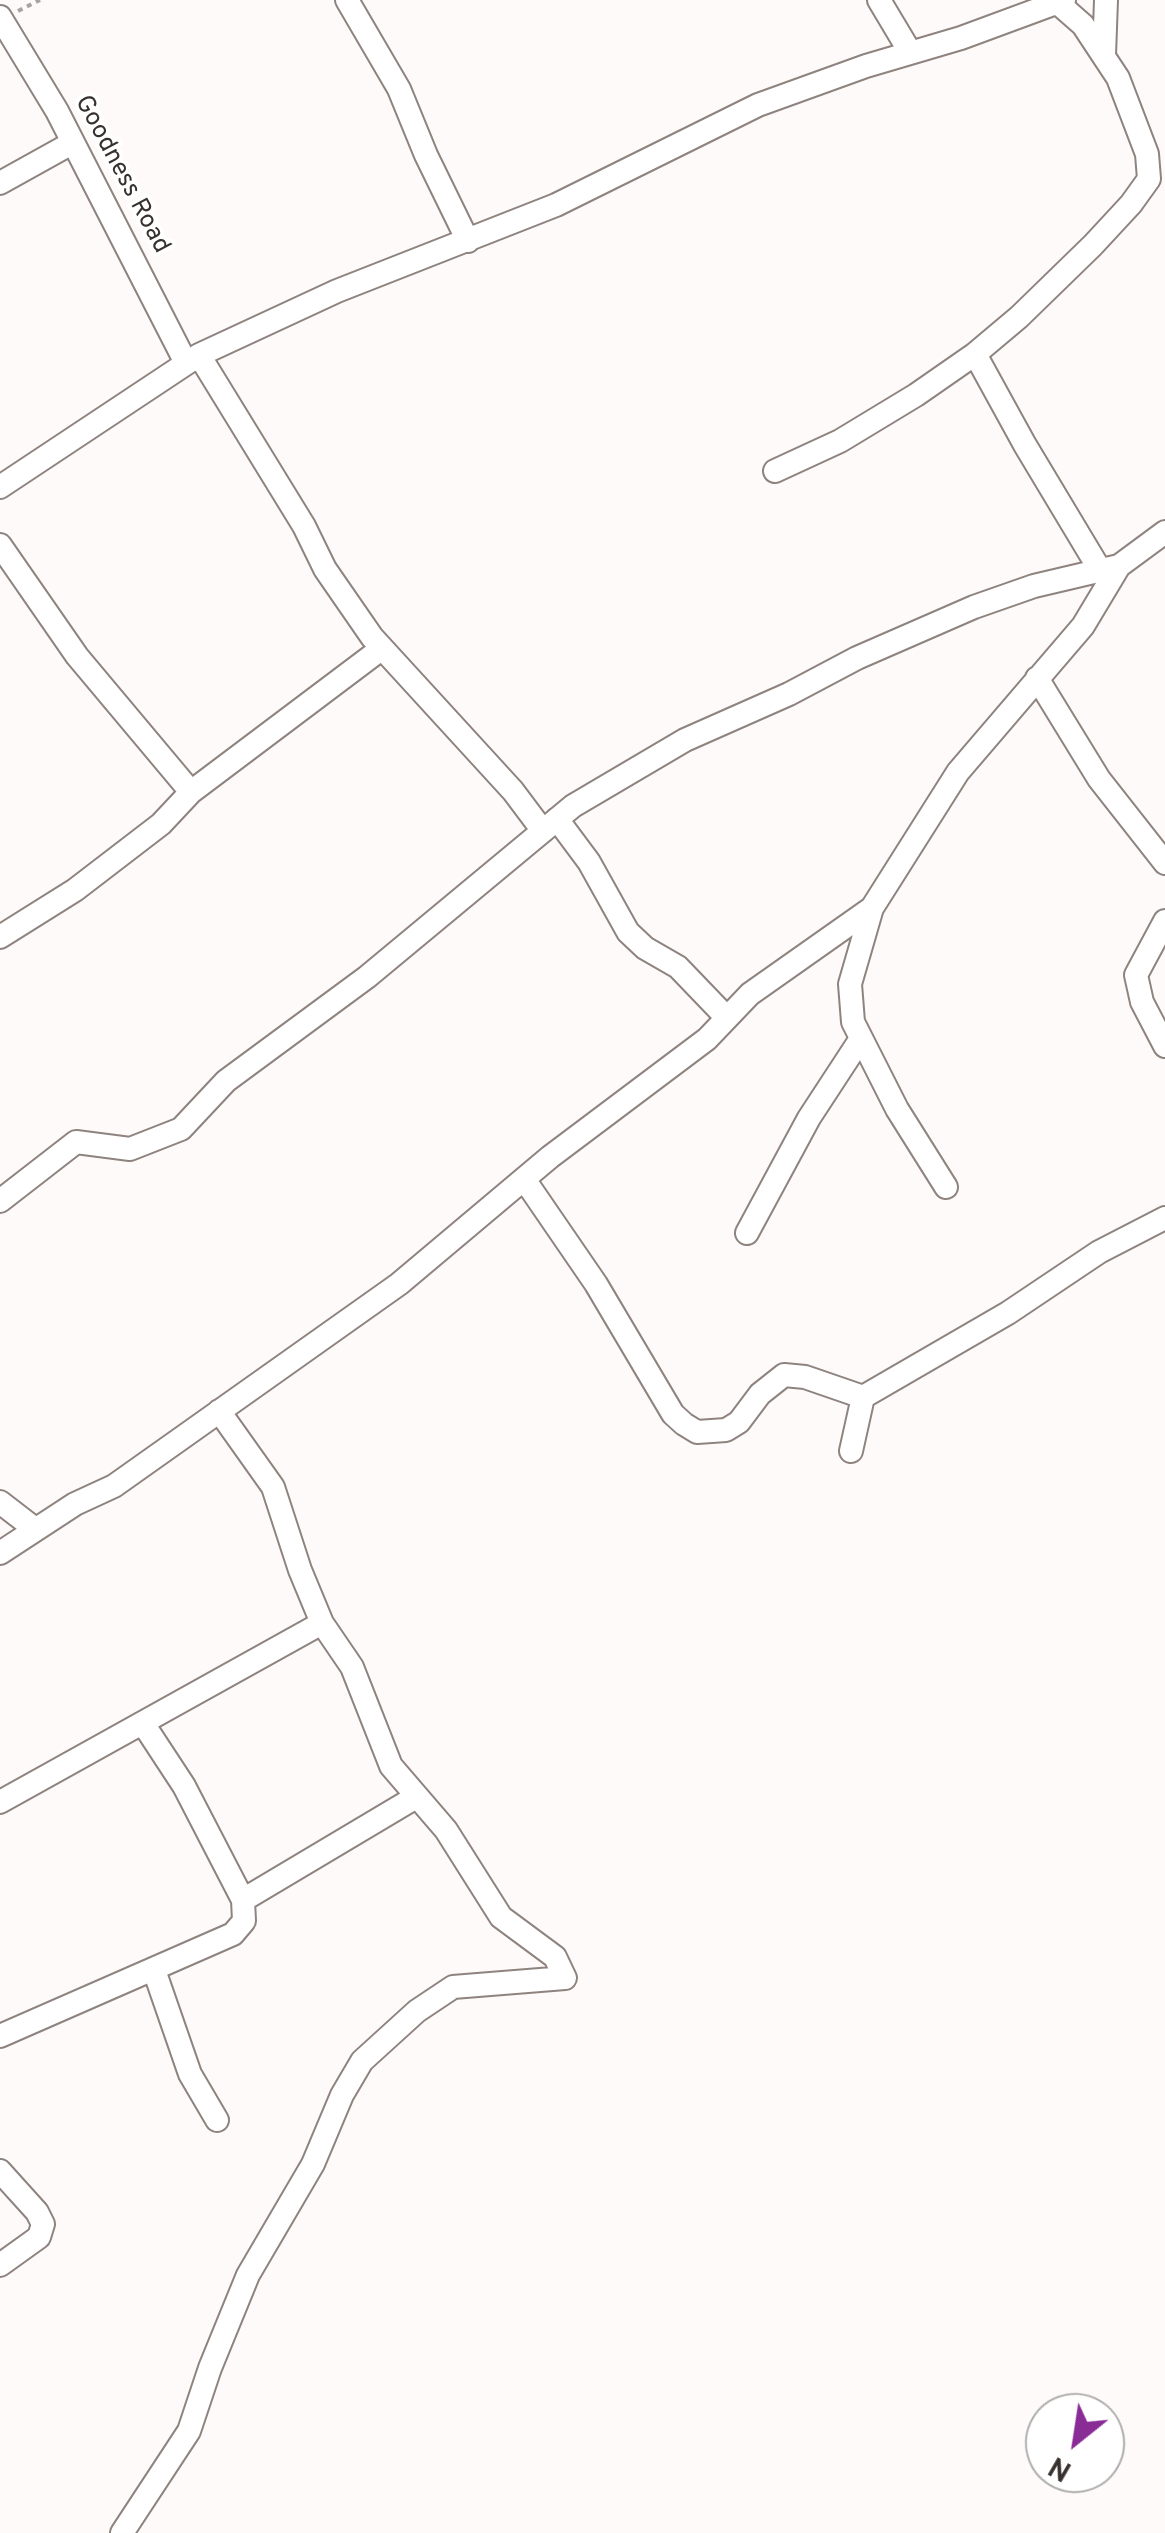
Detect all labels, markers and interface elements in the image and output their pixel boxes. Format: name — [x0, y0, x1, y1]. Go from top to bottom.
street label: Goodness Road — [67, 91, 175, 259]
north arrow — [1025, 2393, 1125, 2493]
text: N — [1043, 2447, 1079, 2488]

